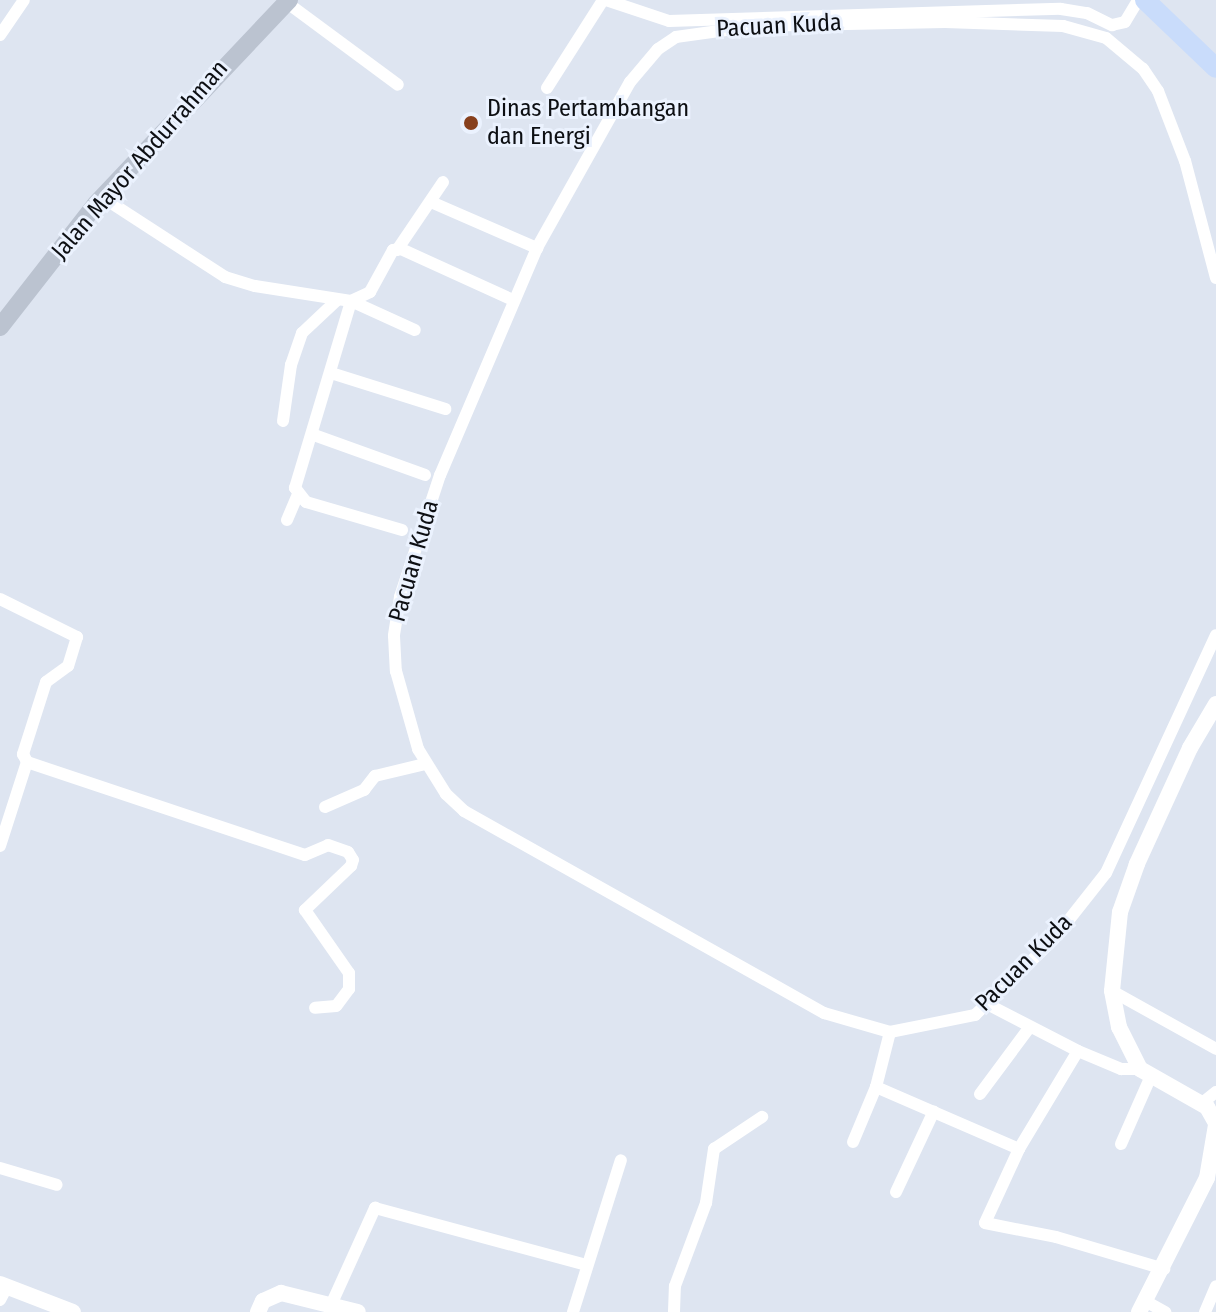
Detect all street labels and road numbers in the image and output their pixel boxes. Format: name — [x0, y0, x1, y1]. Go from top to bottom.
street label: Pacuan Kuda — [716, 8, 842, 44]
street label: Jalan Mayor Abdurrahman — [46, 55, 234, 265]
street label: Pacuan Kuda — [383, 497, 445, 625]
street label: Pacuan Kuda — [969, 908, 1079, 1018]

